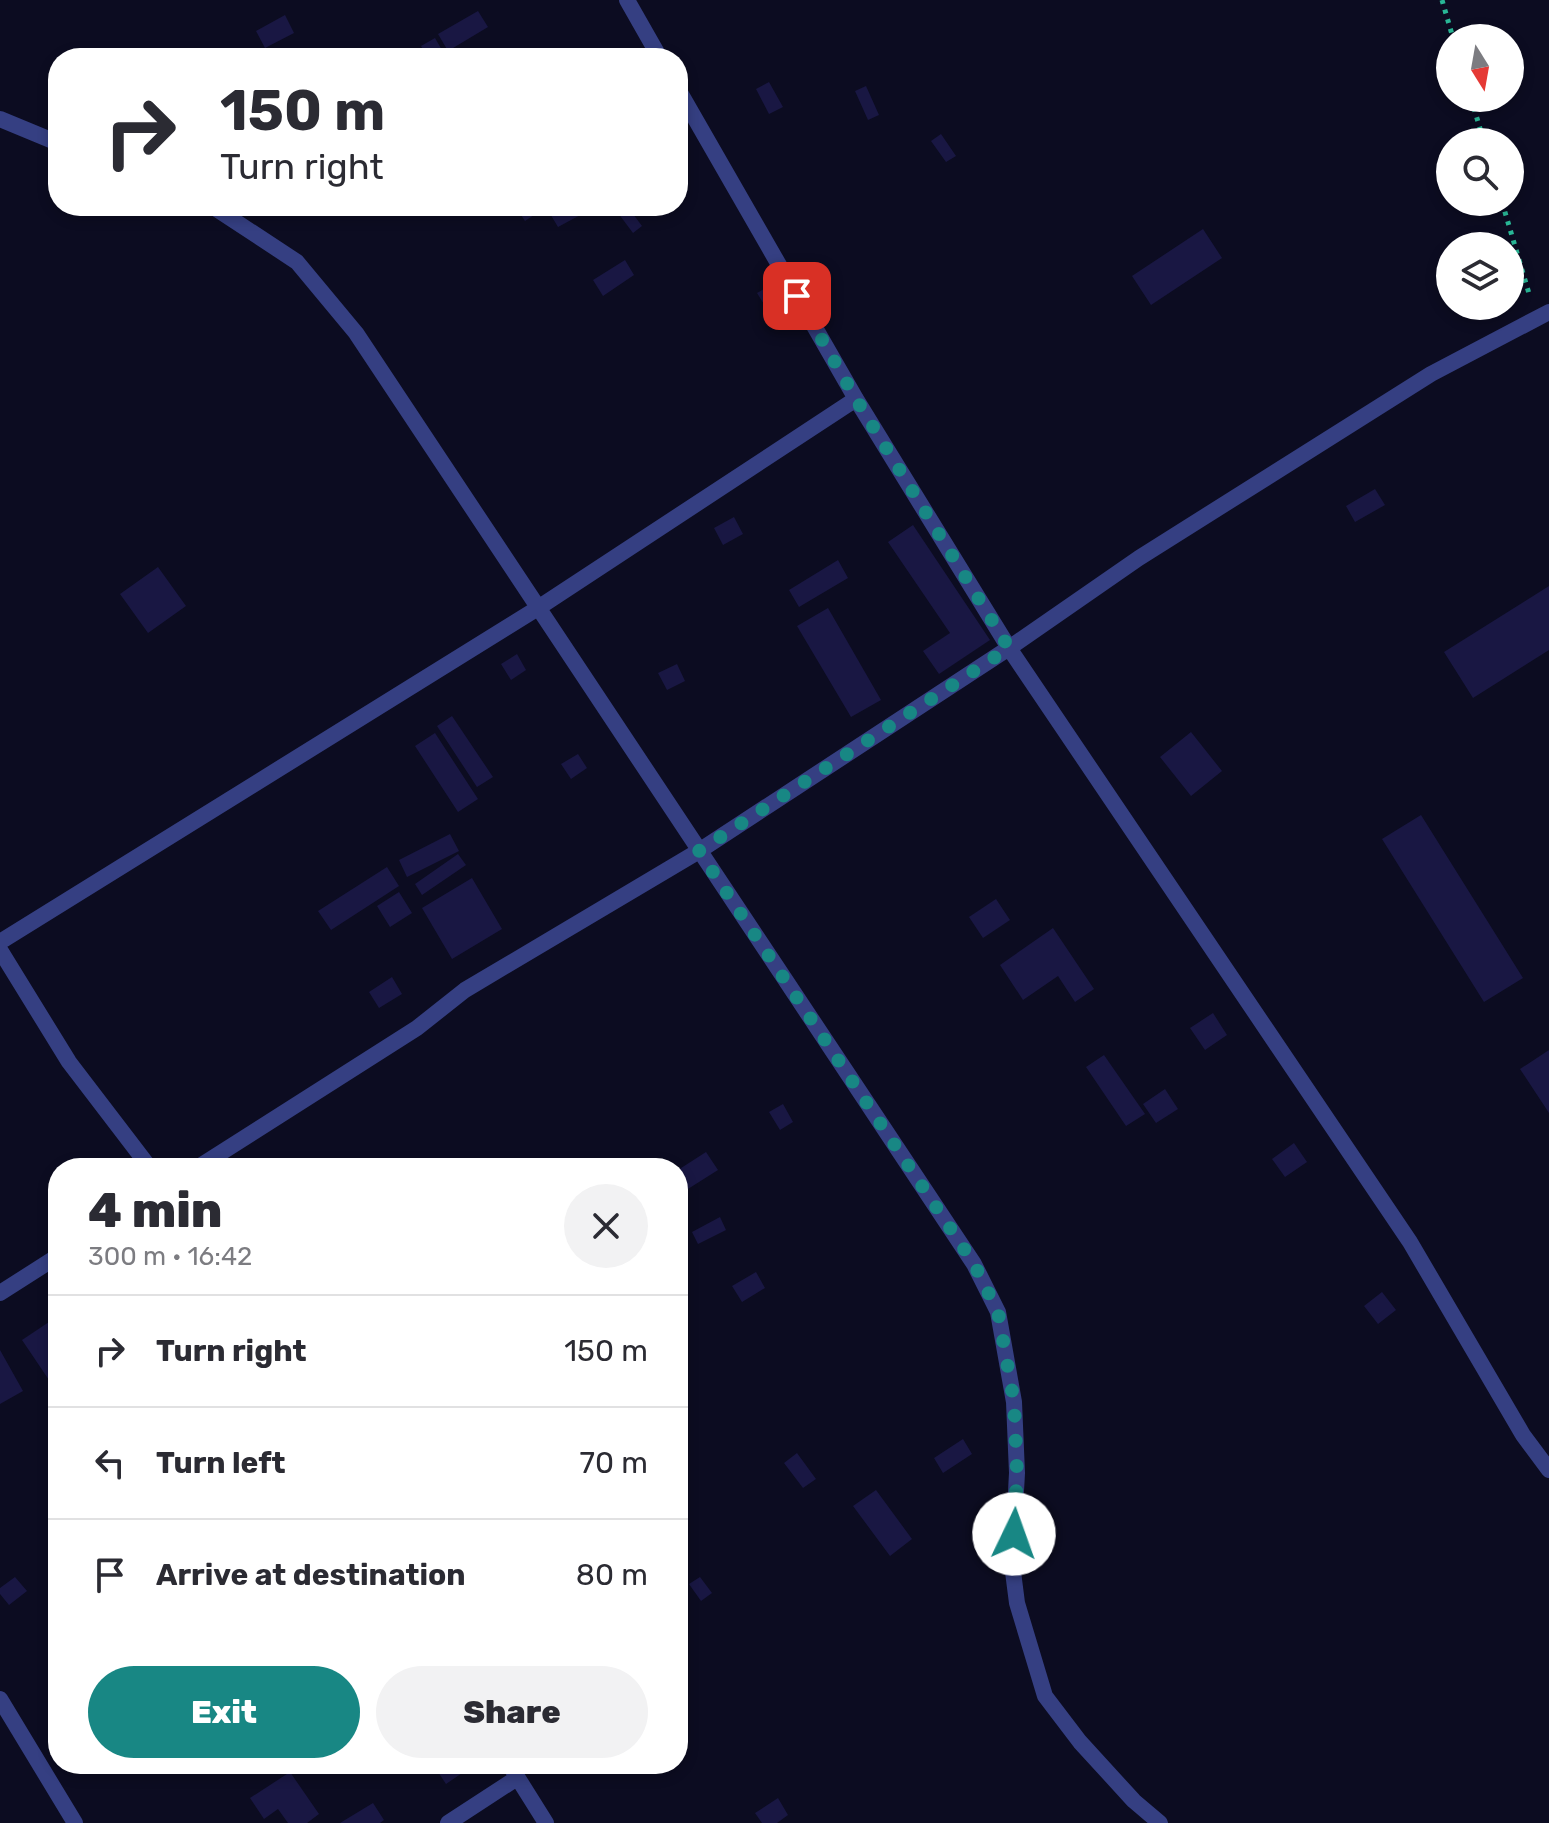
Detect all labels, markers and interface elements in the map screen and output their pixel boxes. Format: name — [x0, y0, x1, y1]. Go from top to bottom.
north arrow — [1436, 24, 1524, 112]
map controls — [1436, 24, 1524, 320]
text: 150 m — [220, 78, 385, 144]
icon: right — [88, 80, 192, 184]
button: search — [1436, 128, 1524, 216]
text: Turn right — [220, 145, 384, 188]
button: layers — [1436, 232, 1524, 320]
pin — [763, 262, 831, 330]
icon: arrive — [775, 274, 819, 318]
text: 4 min — [88, 1182, 222, 1239]
button: close — [564, 1184, 648, 1268]
text: 300 m · 16:42 — [88, 1241, 252, 1272]
icon: right — [88, 1329, 132, 1373]
text: Turn right — [156, 1333, 307, 1369]
text: 150 m — [564, 1333, 648, 1369]
icon: left — [88, 1441, 132, 1485]
text: Turn left — [156, 1445, 286, 1481]
text: 70 m — [580, 1445, 648, 1481]
position arrow — [972, 1492, 1056, 1576]
icon: arrive — [88, 1553, 132, 1597]
text: Arrive at destination — [156, 1557, 466, 1593]
text: 80 m — [576, 1557, 648, 1593]
button: Exit — [88, 1666, 360, 1758]
button: Share — [376, 1666, 648, 1758]

